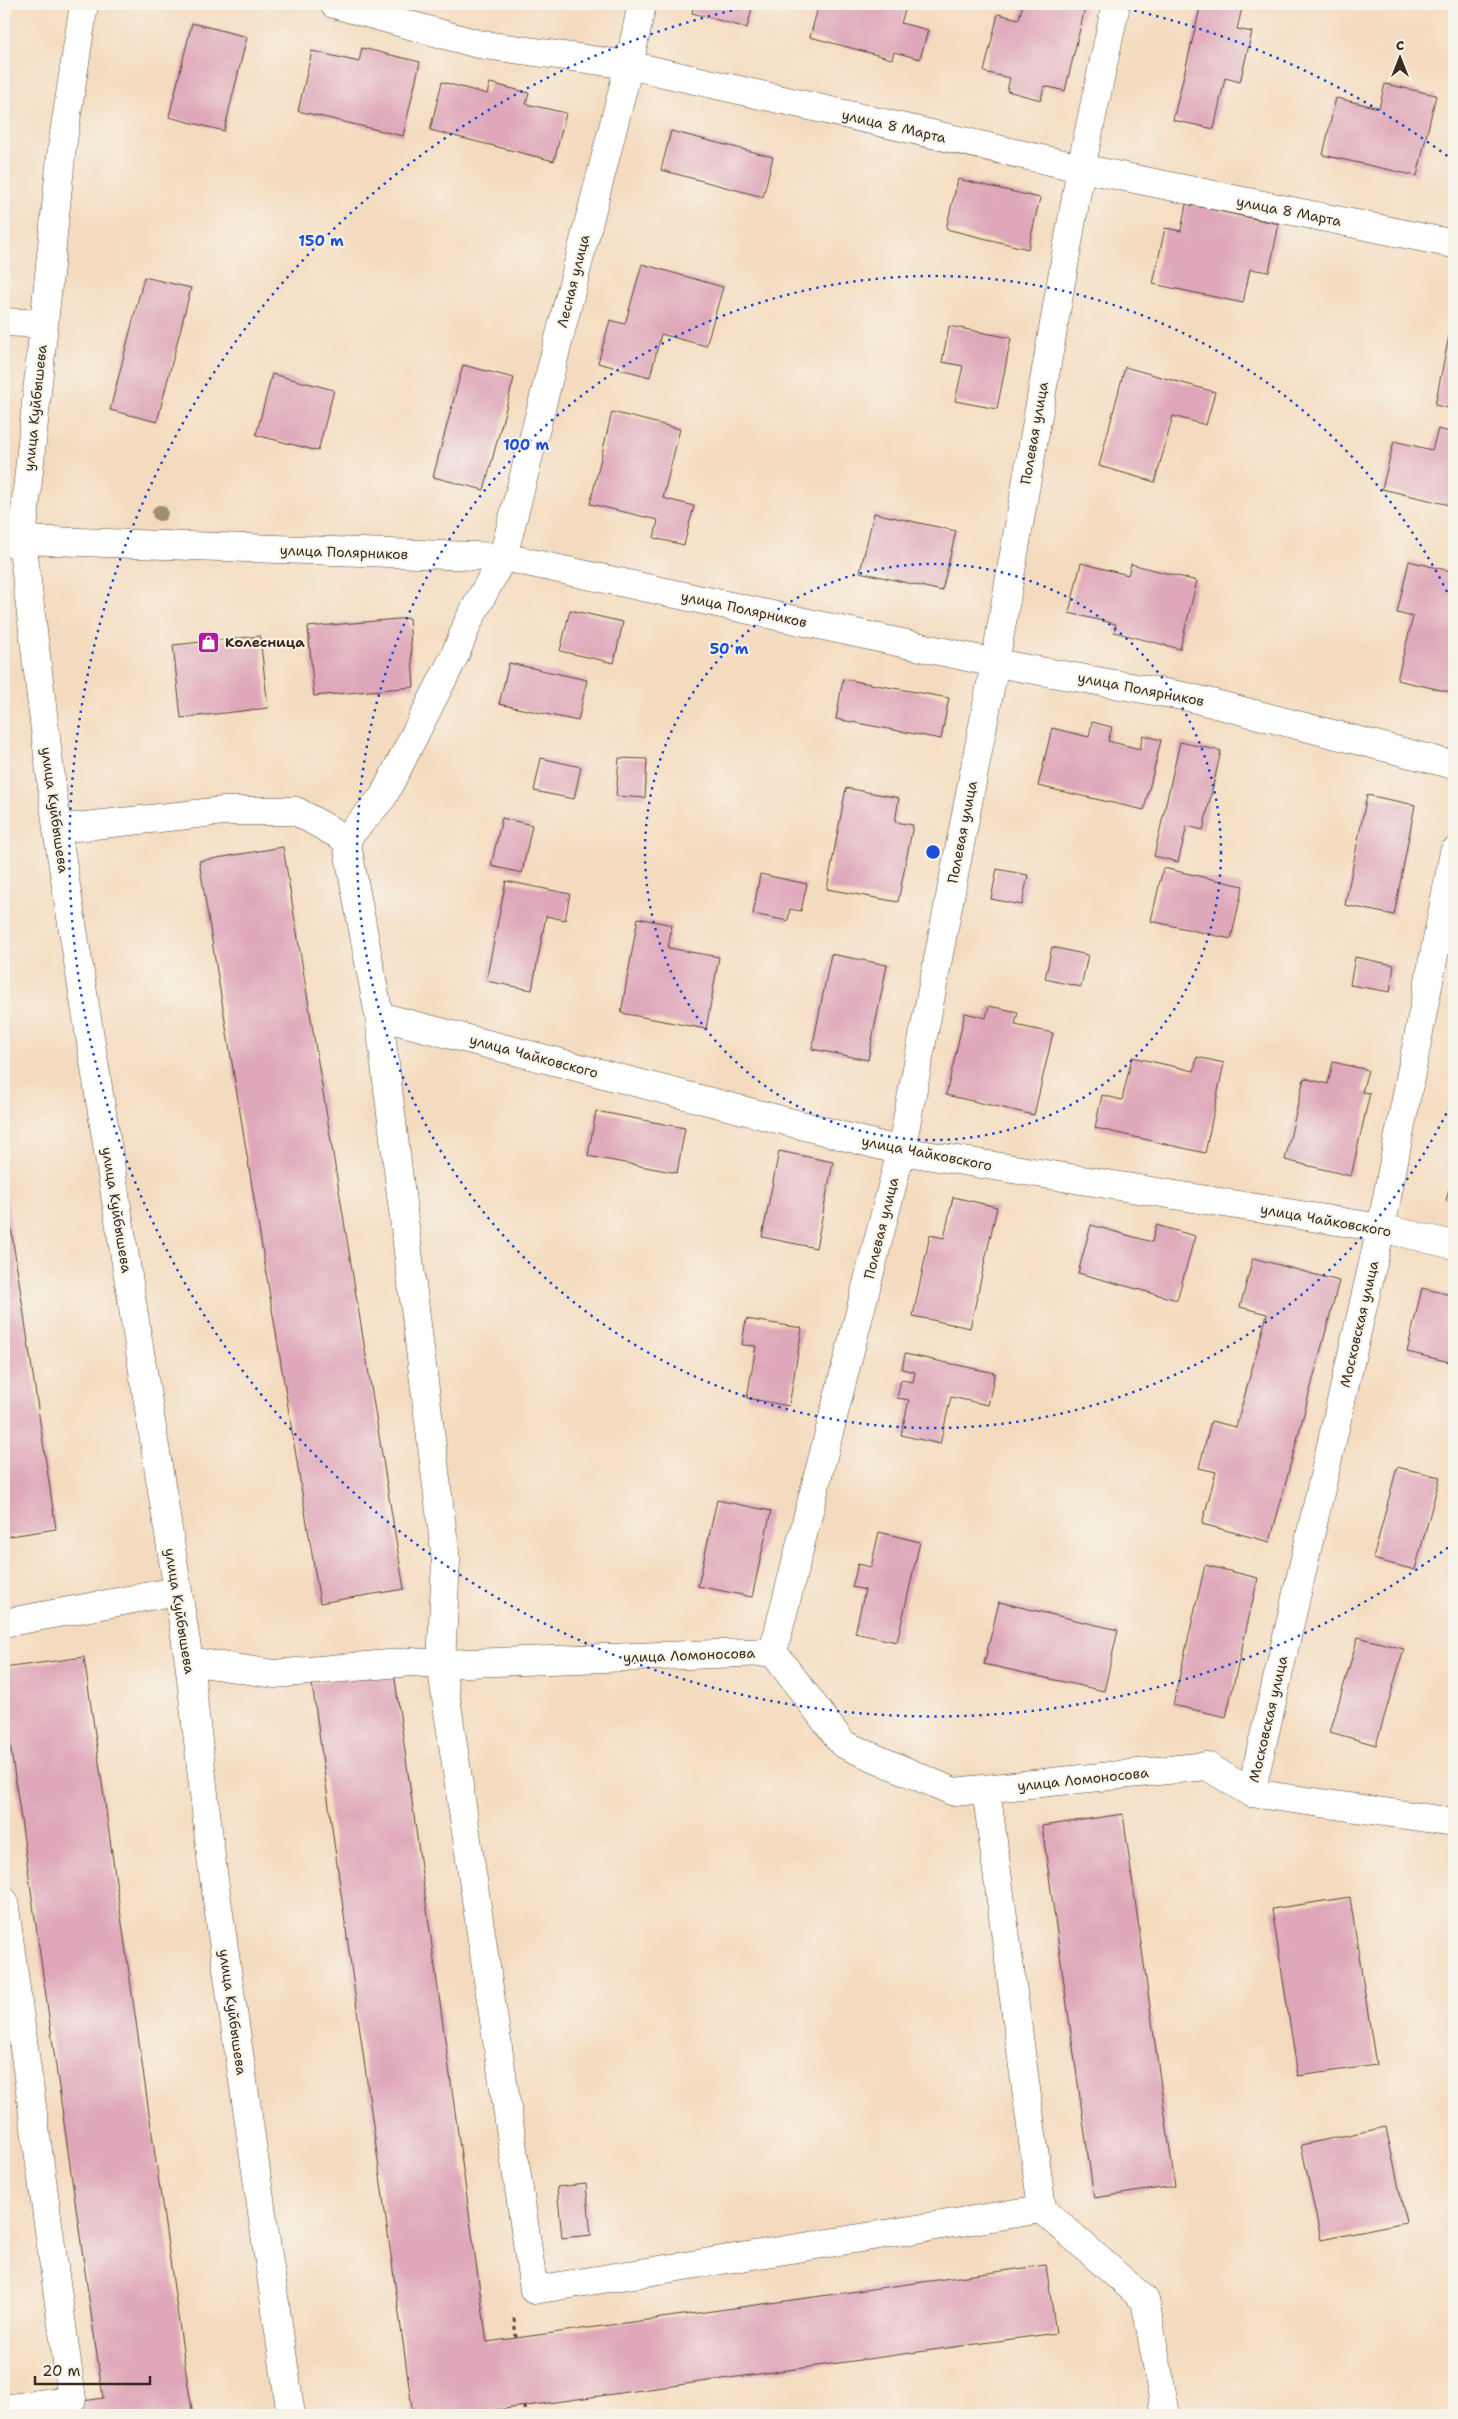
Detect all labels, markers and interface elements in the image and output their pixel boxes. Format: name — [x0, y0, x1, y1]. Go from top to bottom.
north arrow — [1376, 32, 1426, 82]
text: С — [1396, 36, 1404, 54]
street label: улица 8 Марта — [840, 105, 948, 147]
street label: улица 8 Марта — [1235, 192, 1343, 230]
text: 150 m — [298, 231, 344, 251]
street label: Лесная улица — [553, 232, 593, 329]
street label: улица Куйбышева — [19, 343, 51, 472]
street label: Полевая улица — [1016, 380, 1052, 486]
text: 100 m — [503, 435, 549, 455]
street label: улица Полярников — [280, 541, 408, 563]
street label: улица Полярников — [679, 587, 809, 631]
shop icon: Колесница — [197, 630, 221, 654]
place label: Колесница — [225, 633, 305, 651]
text: 50 m — [710, 639, 749, 659]
street label: улица Полярников — [1076, 668, 1206, 710]
street label: улица Куйбышева — [37, 746, 73, 875]
street label: Полевая улица — [943, 779, 981, 885]
centre of rings — [924, 843, 942, 861]
street label: улица Чайковского — [468, 1030, 600, 1082]
street label: улица Чайковского — [860, 1132, 994, 1174]
street label: улица Куйбышева — [98, 1146, 136, 1275]
street label: Полевая улица — [860, 1175, 902, 1281]
street label: улица Чайковского — [1259, 1200, 1393, 1240]
street label: Московская улица — [1336, 1259, 1382, 1389]
street label: улица Куйбышева — [161, 1547, 199, 1676]
street label: улица Ломоносова — [623, 1644, 756, 1666]
street label: Московская улица — [1245, 1654, 1291, 1784]
street label: улица Ломоносова — [1016, 1763, 1150, 1795]
street label: улица Куйбышева — [215, 1948, 251, 2077]
scale bar — [35, 2354, 150, 2386]
text: 20 m — [42, 2361, 81, 2381]

